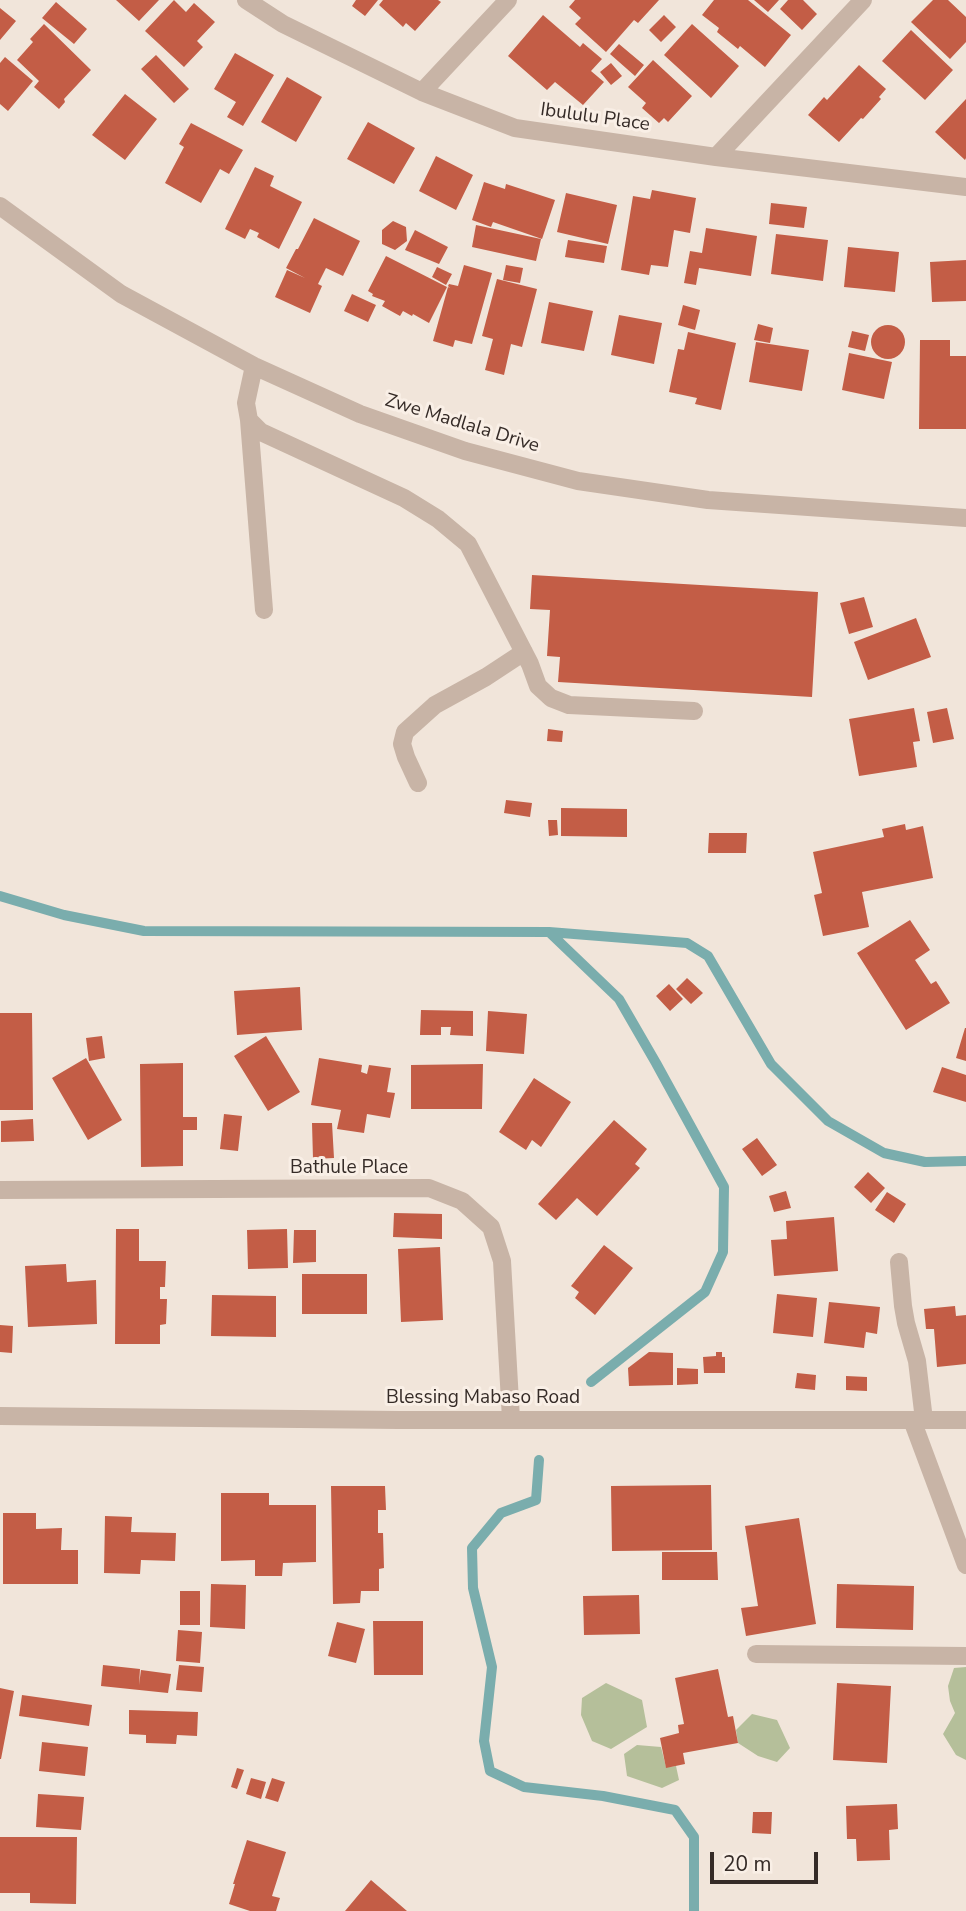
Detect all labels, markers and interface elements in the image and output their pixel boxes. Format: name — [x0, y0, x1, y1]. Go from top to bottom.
street label: Ibululu Place — [539, 99, 651, 137]
street label: Zwe Madlala Drive — [382, 390, 542, 458]
street label: Bathule Place — [290, 1157, 408, 1179]
street label: Blessing Mabaso Road — [386, 1387, 580, 1409]
scale bar — [714, 1838, 822, 1882]
text: 20 m — [723, 1850, 772, 1878]

